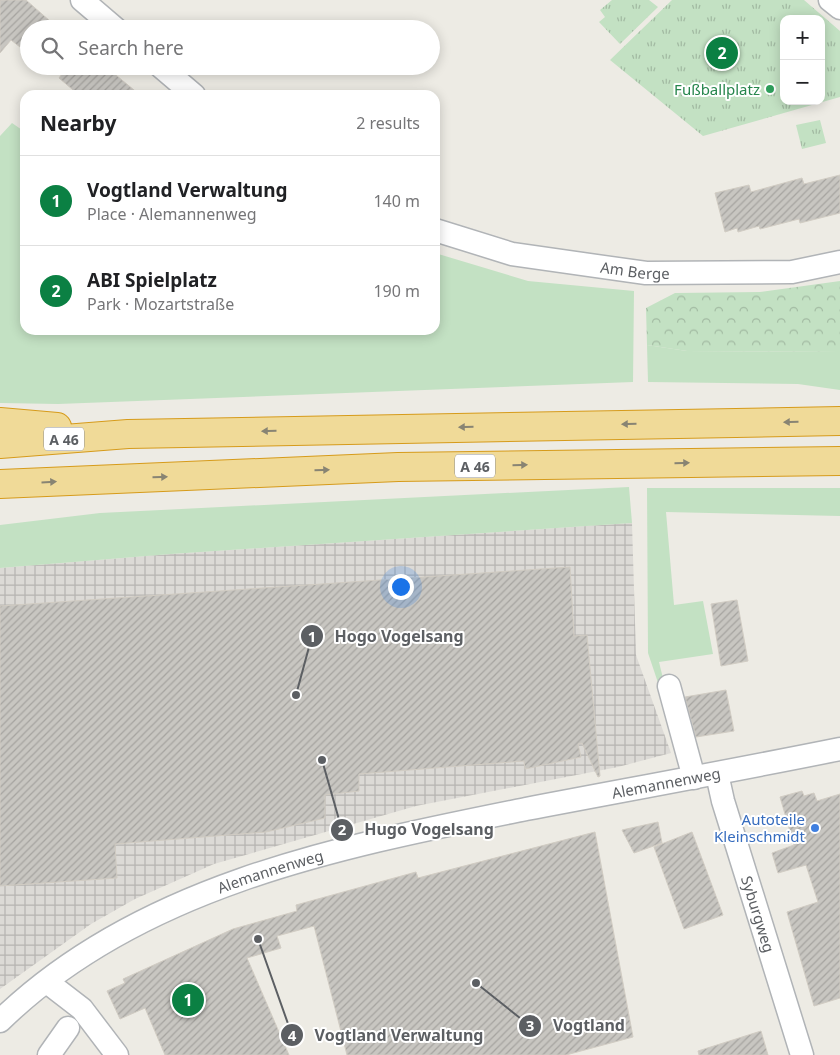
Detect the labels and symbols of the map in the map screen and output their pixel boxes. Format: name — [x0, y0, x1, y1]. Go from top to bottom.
pin: 2 — [706, 34, 738, 72]
place label: Fußballplatz — [674, 79, 760, 99]
marker: Fußballplatz — [764, 83, 776, 95]
street label: Am Berge — [599, 257, 670, 283]
one-way arrow — [783, 418, 799, 426]
one-way arrow — [621, 420, 637, 428]
one-way arrow — [458, 423, 474, 431]
one-way arrow — [261, 427, 277, 435]
road number: A 46 — [44, 428, 84, 450]
road number: A 46 — [455, 454, 495, 478]
one-way arrow — [674, 459, 690, 467]
one-way arrow — [512, 461, 528, 469]
one-way arrow — [314, 466, 330, 474]
one-way arrow — [152, 473, 168, 481]
one-way arrow — [41, 477, 57, 485]
your location — [388, 574, 414, 600]
callout: Hogo Vogelsang — [300, 621, 474, 652]
text: Hogo Vogelsang — [334, 625, 464, 647]
text: 1 — [308, 626, 316, 646]
street label: Alemannenweg — [610, 763, 722, 803]
place label: Autoteile Kleinschmidt — [714, 809, 806, 846]
callout: Hugo Vogelsang — [329, 814, 504, 845]
text: Hugo Vogelsang — [364, 818, 494, 840]
text: 2 — [338, 819, 347, 839]
marker: Autoteile Kleinschmidt — [809, 822, 821, 834]
street label: Alemannenweg — [214, 845, 325, 898]
street label: Syburgweg — [737, 873, 779, 955]
pin: 1 — [172, 981, 204, 1019]
callout: Vogtland — [518, 1010, 635, 1041]
text: Vogtland — [553, 1014, 625, 1036]
text: 3 — [526, 1015, 534, 1035]
callout: Vogtland Verwaltung — [280, 1020, 493, 1051]
text: Vogtland Verwaltung — [315, 1024, 483, 1046]
text: 4 — [288, 1025, 297, 1045]

